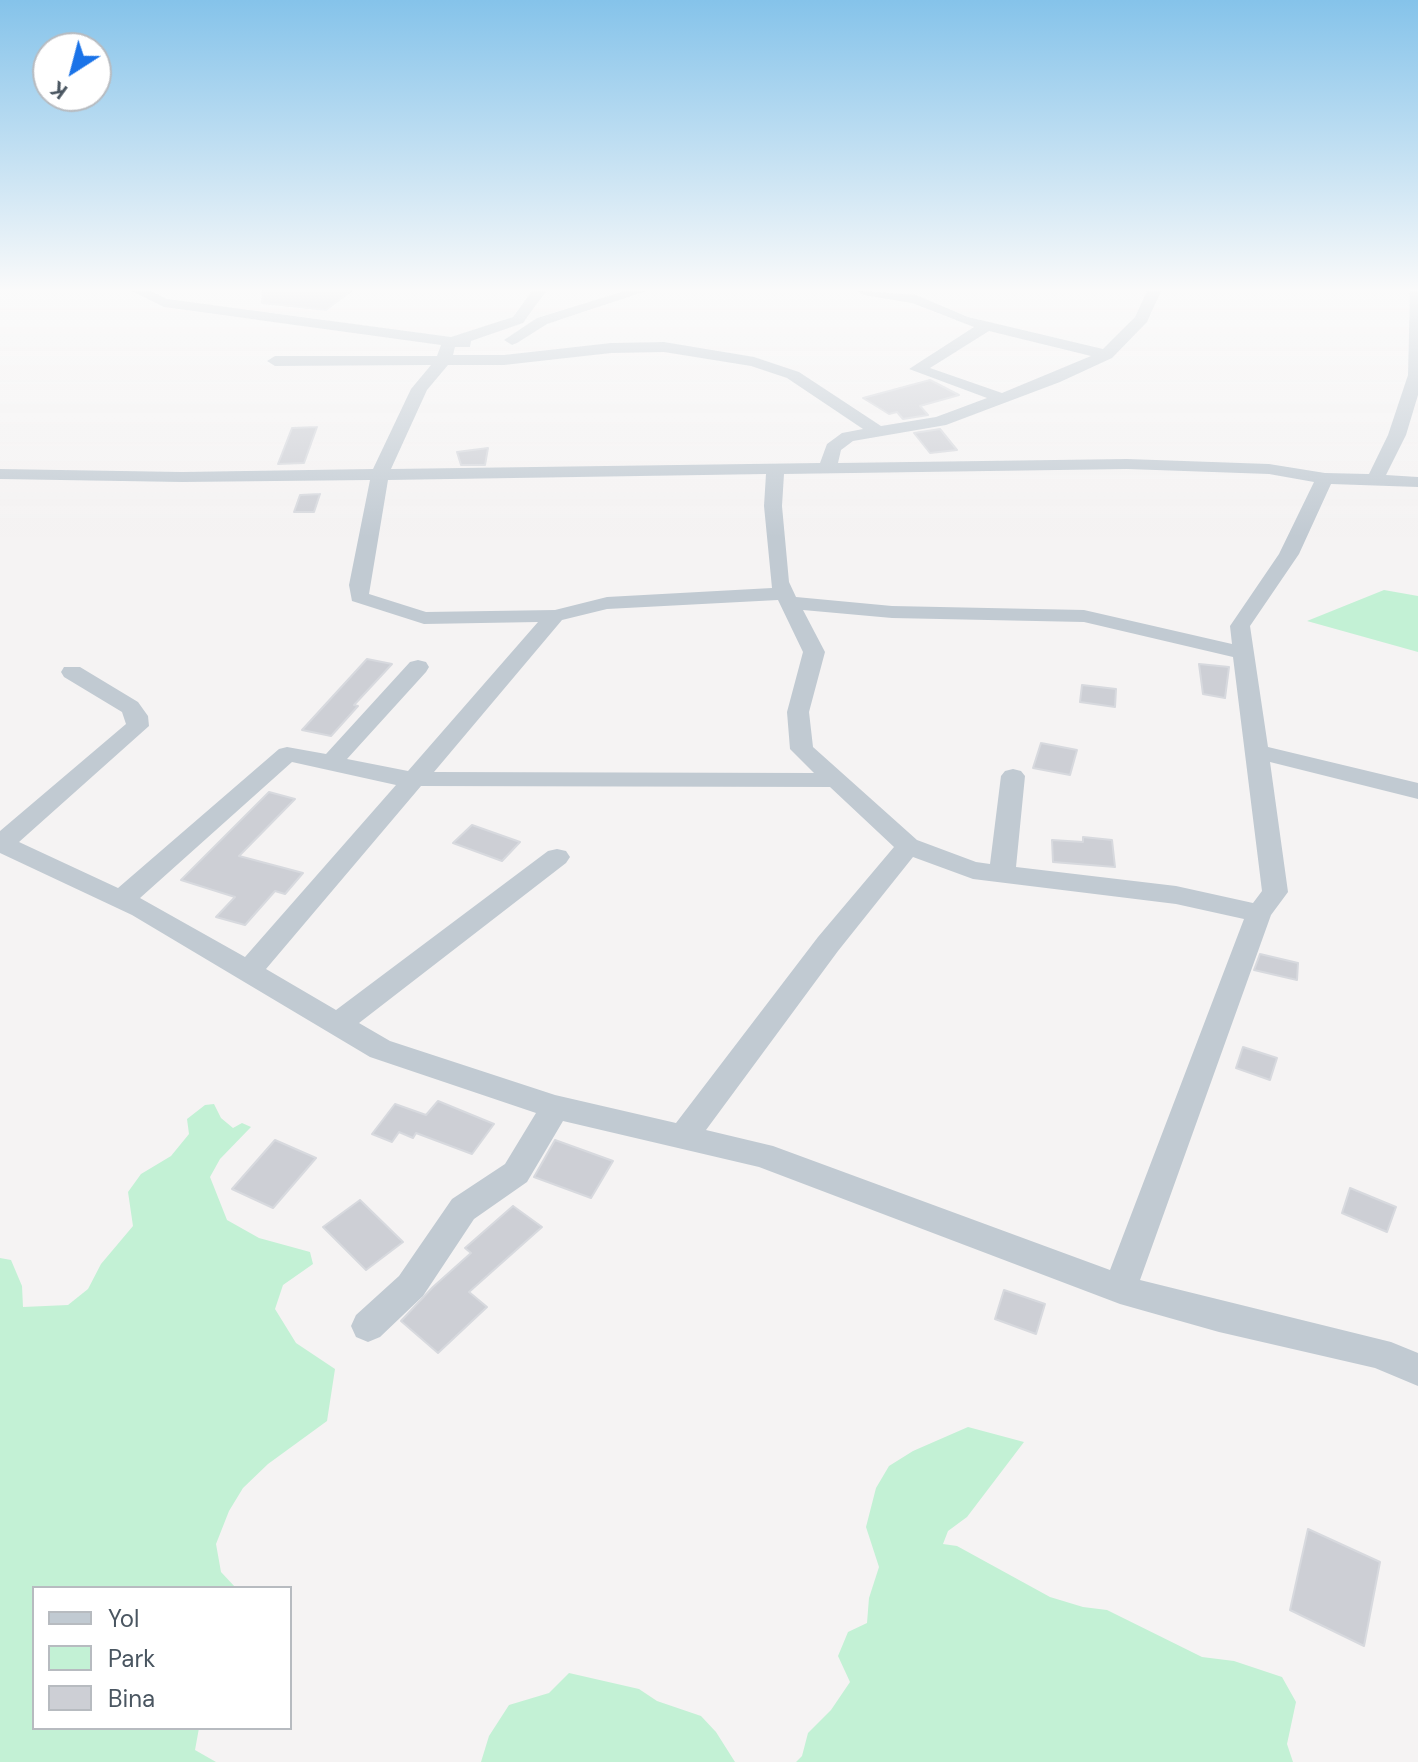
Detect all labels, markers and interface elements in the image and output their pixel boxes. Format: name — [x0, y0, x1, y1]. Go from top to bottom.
north arrow — [32, 32, 112, 112]
text: K — [44, 74, 73, 106]
legend — [32, 1586, 292, 1730]
text: Yol — [108, 1603, 139, 1634]
text: Park — [108, 1643, 155, 1674]
text: Bina — [108, 1683, 155, 1714]

